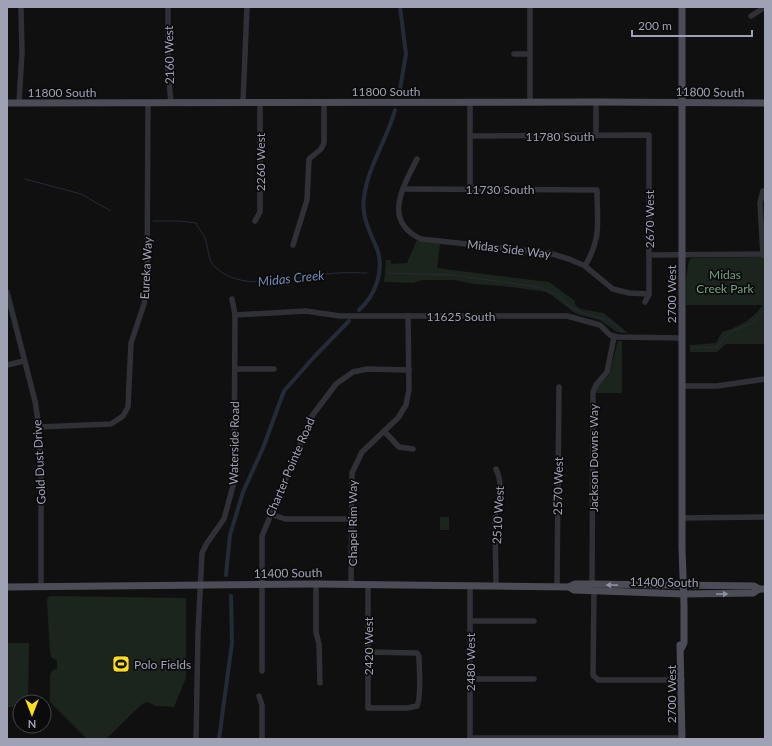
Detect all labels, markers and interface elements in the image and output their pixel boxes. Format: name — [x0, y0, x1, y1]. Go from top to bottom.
scale bar — [632, 12, 752, 38]
text: 200 m — [638, 18, 672, 33]
street label: 2160 West — [161, 25, 177, 84]
street label: 11800 South — [352, 84, 420, 99]
street label: 11800 South — [675, 84, 745, 100]
street label: 11800 South — [28, 85, 96, 100]
street label: 11780 South — [526, 129, 594, 144]
street label: 2260 West — [253, 132, 268, 191]
street label: 11730 South — [466, 182, 534, 197]
street label: 2670 West — [642, 189, 657, 248]
street label: Eureka Way — [137, 236, 155, 300]
street label: Midas Side Way — [466, 236, 552, 262]
street label: 2700 West — [664, 264, 679, 323]
water label: Midas Creek — [257, 266, 326, 289]
park label: Midas Creek Park — [696, 267, 755, 296]
street label: 11625 South — [427, 309, 495, 324]
street label: Waterside Road — [226, 401, 242, 485]
street label: Jackson Downs Way — [586, 403, 601, 512]
street label: Charter Pointe Road — [262, 415, 318, 519]
street label: Gold Dust Drive — [29, 419, 49, 505]
street label: 2570 West — [550, 456, 566, 515]
street label: Chapel Rim Way — [345, 479, 360, 566]
street label: 2510 West — [489, 485, 507, 545]
street label: 11400 South — [253, 565, 323, 581]
street label: 11400 South — [629, 574, 699, 590]
one-way arrow — [606, 581, 618, 588]
one-way arrow — [716, 591, 729, 597]
street label: 2420 West — [361, 616, 376, 675]
street label: 2480 West — [463, 632, 478, 691]
sports icon: Polo Fields — [111, 654, 131, 674]
place label: Polo Fields — [134, 657, 191, 672]
street label: 2700 West — [664, 664, 679, 723]
north arrow — [12, 694, 52, 734]
text: N — [28, 718, 36, 731]

